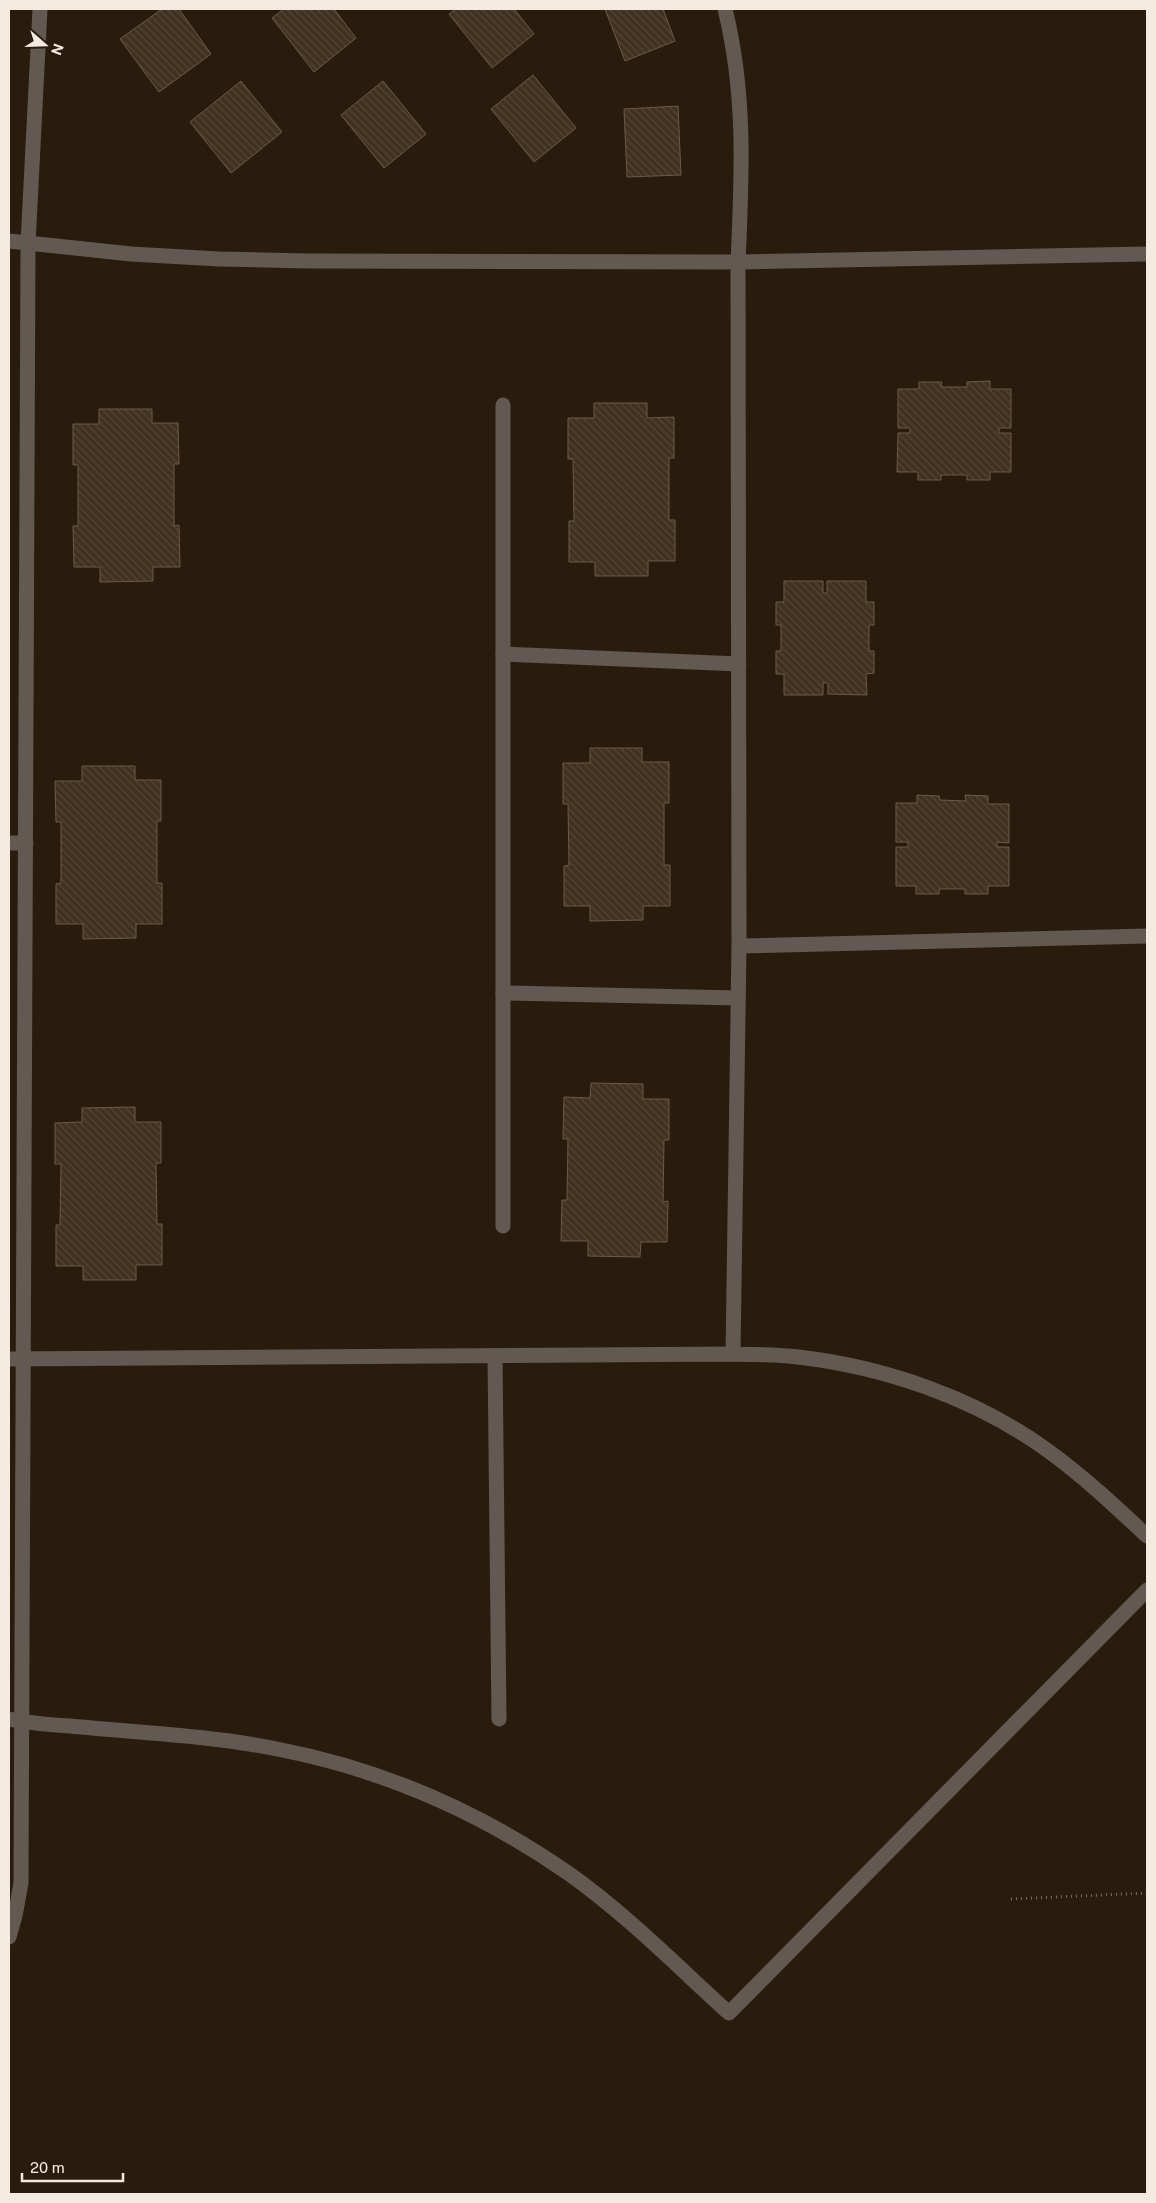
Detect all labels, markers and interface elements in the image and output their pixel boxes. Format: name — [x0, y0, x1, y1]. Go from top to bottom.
north arrow — [20, 20, 70, 70]
text: N — [48, 42, 67, 57]
scale bar — [22, 2150, 124, 2182]
text: 20 m — [30, 2159, 65, 2176]

